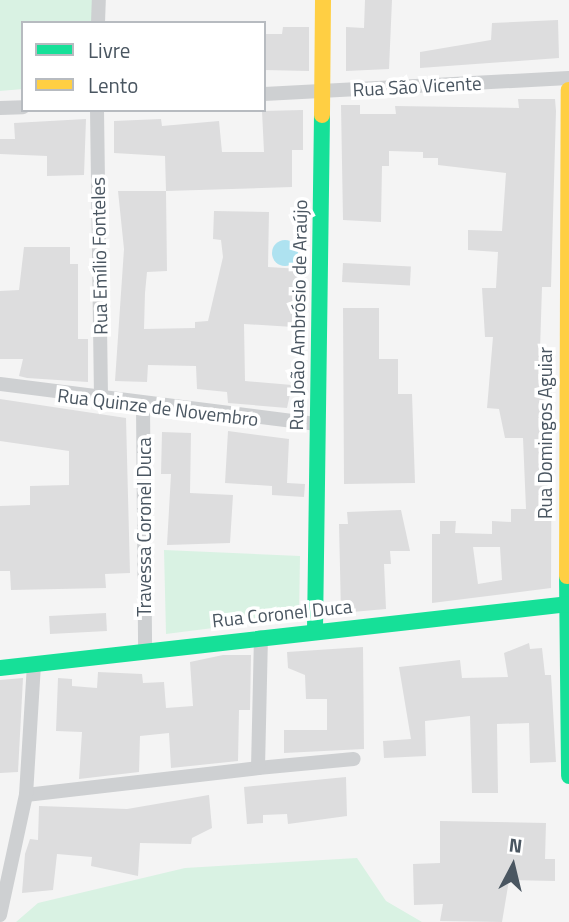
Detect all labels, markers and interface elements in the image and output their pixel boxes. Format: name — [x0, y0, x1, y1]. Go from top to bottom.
legend — [21, 21, 266, 112]
text: Livre — [88, 34, 130, 66]
text: Lento — [88, 69, 138, 101]
street label: Rua São Vicente — [352, 71, 482, 101]
street label: Rua Emílio Fonteles — [86, 177, 112, 335]
street label: Rua João Ambrósio de Araújo — [285, 199, 311, 431]
street label: Rua Domingos Aguiar — [534, 347, 556, 519]
street label: Rua Quinze de Novembro — [56, 383, 260, 431]
street label: Travessa Coronel Duca — [133, 437, 155, 617]
street label: Rua Coronel Duca — [211, 594, 353, 632]
text: N — [507, 829, 524, 860]
north arrow — [478, 831, 548, 901]

